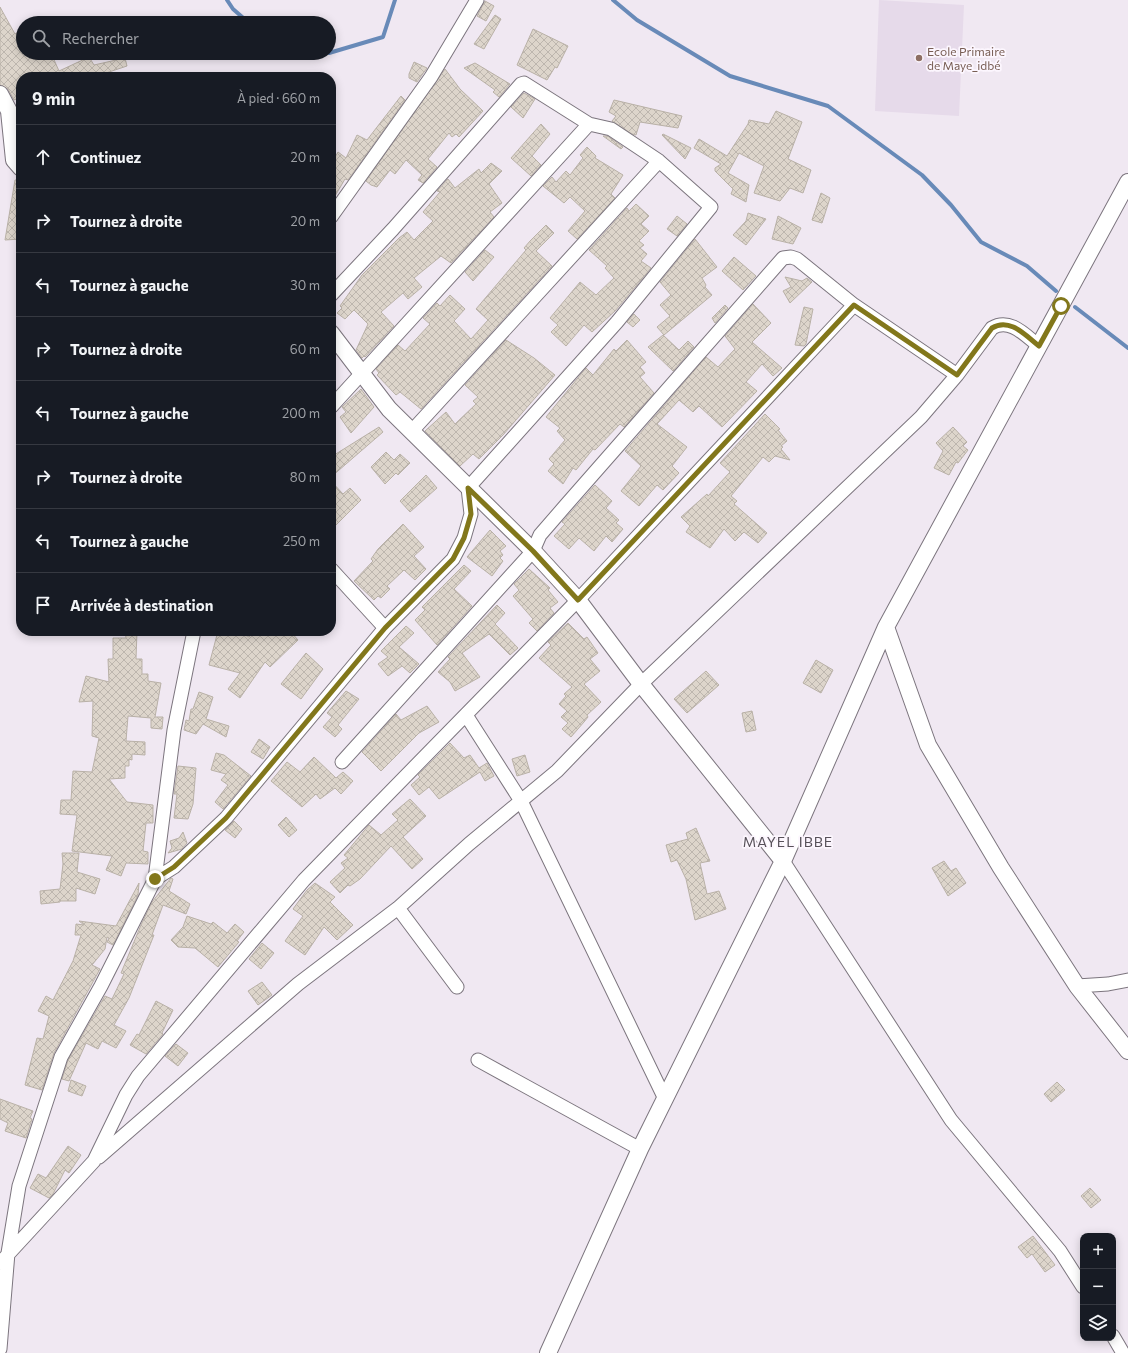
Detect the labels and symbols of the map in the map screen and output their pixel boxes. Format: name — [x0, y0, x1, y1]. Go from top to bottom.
place label: Ecole Primaire de Maye_idbé — [927, 44, 1005, 72]
marker: Ecole Primaire de Maye_idbé — [914, 53, 924, 63]
route start — [1052, 297, 1070, 315]
district label: MAYEL IBBE — [743, 833, 833, 850]
route end — [146, 870, 164, 888]

